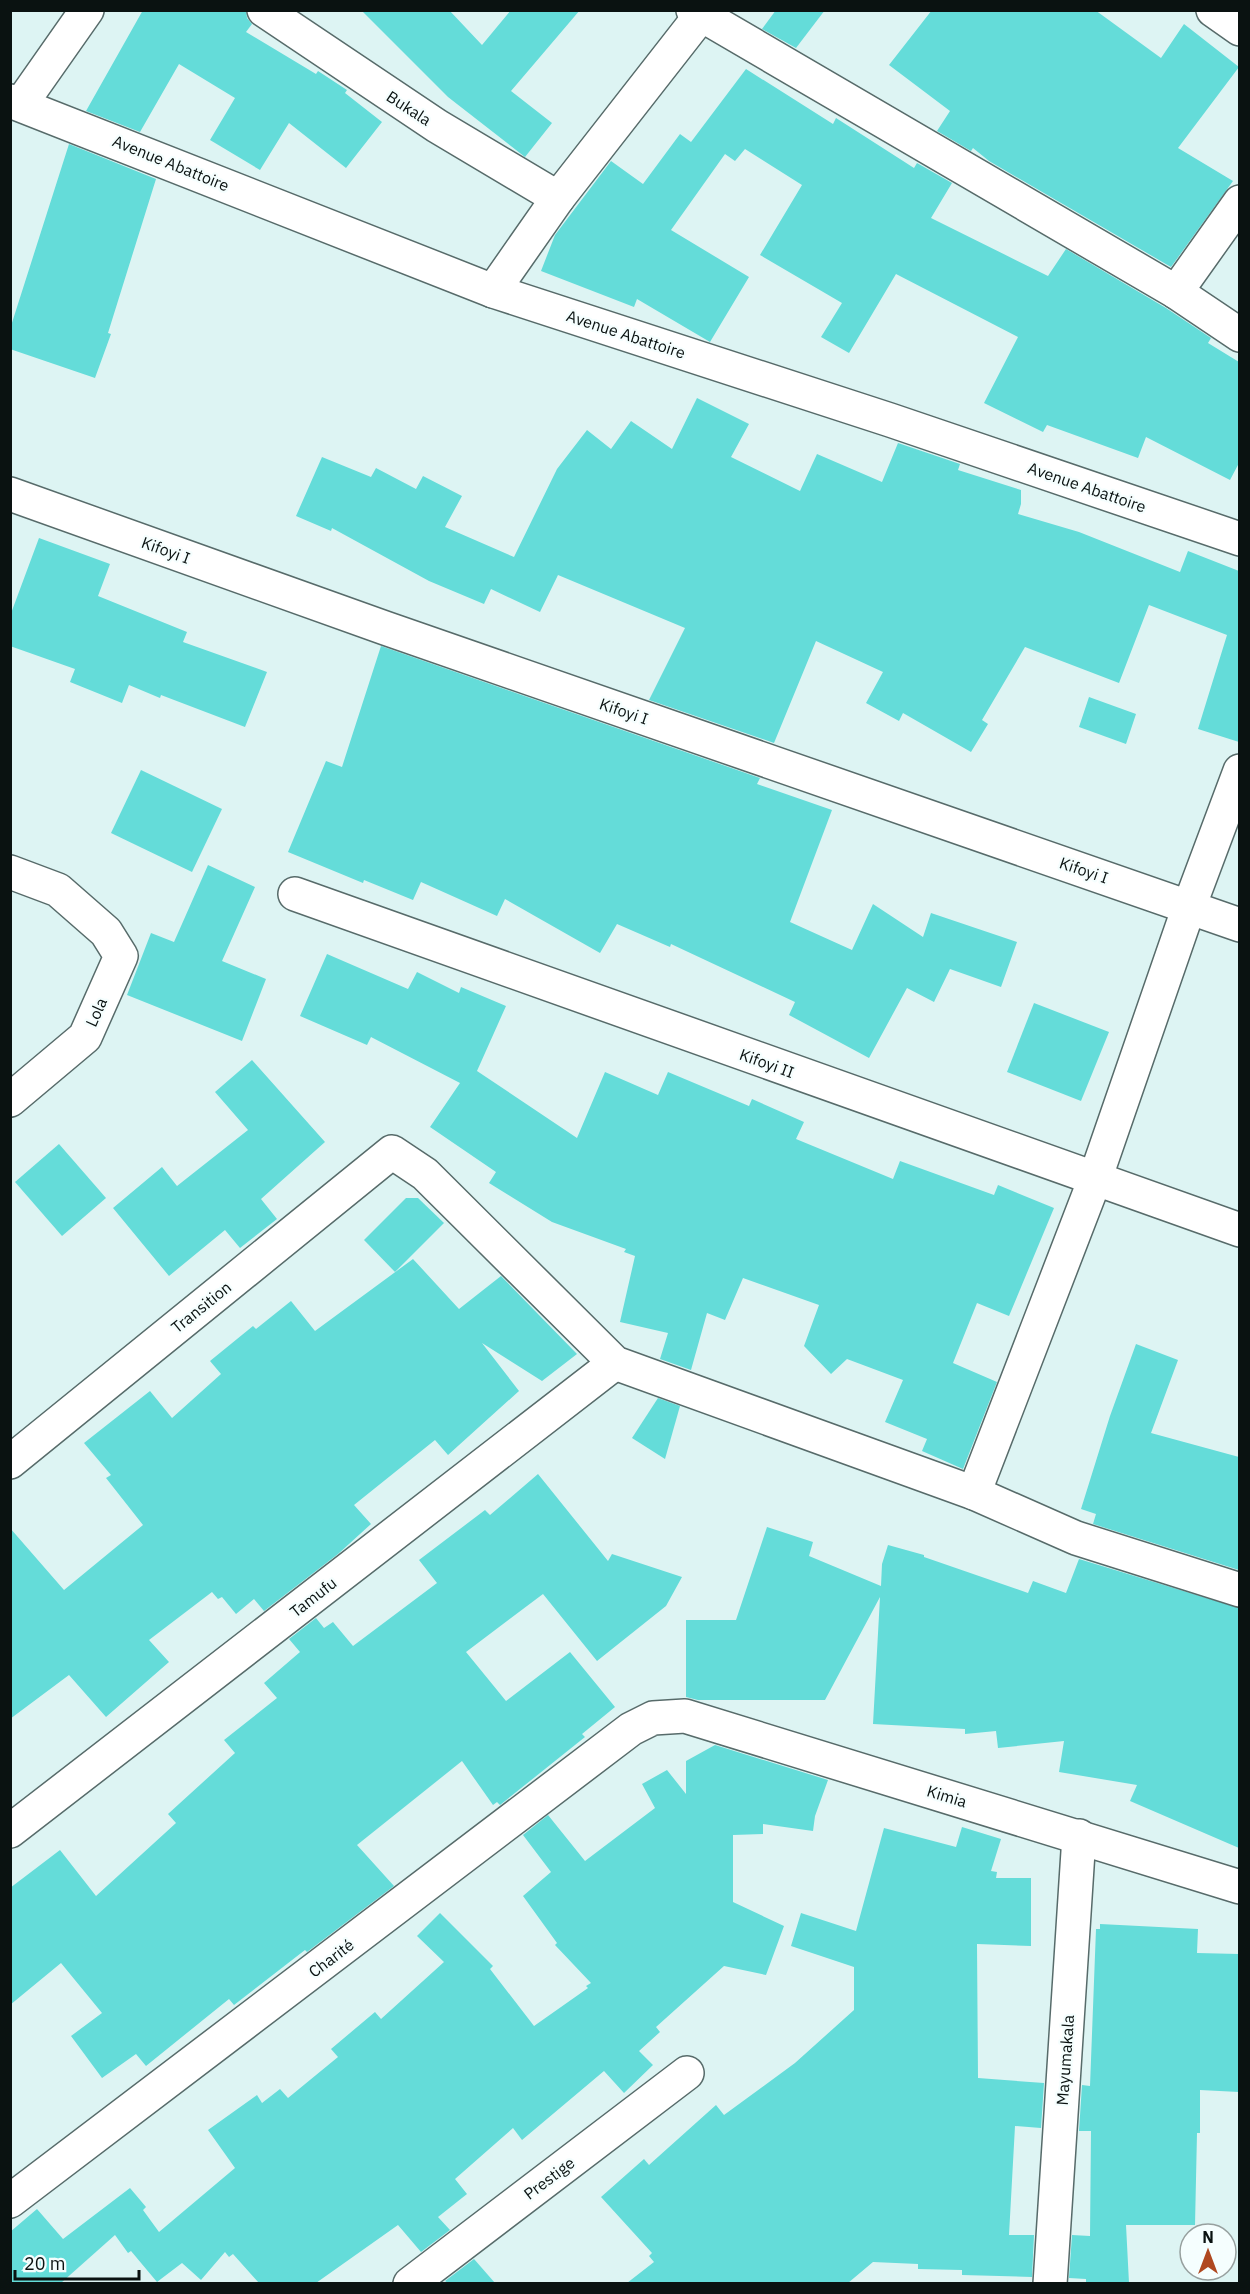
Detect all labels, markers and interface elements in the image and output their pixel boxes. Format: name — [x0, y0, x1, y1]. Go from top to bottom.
street label: Bukala — [383, 86, 436, 130]
street label: Avenue Abattoire — [110, 131, 232, 196]
street label: Avenue Abattoire — [564, 305, 688, 363]
street label: Avenue Abattoire — [1025, 457, 1149, 517]
street label: Kifoyi I — [139, 532, 193, 568]
street label: Kifoyi I — [597, 693, 651, 729]
street label: Kifoyi I — [1057, 852, 1111, 888]
street label: Lola — [81, 994, 111, 1030]
street label: Kifoyi II — [737, 1044, 797, 1082]
street label: Transition — [167, 1277, 235, 1337]
street label: Tamufu — [286, 1573, 340, 1621]
street label: Kimia — [925, 1780, 970, 1812]
street label: Charité — [304, 1934, 358, 1982]
street label: Mayumakala — [1052, 2014, 1078, 2106]
street label: Prestige — [520, 2152, 579, 2204]
north arrow — [1178, 2222, 1238, 2282]
text: N — [1202, 2227, 1214, 2247]
scale bar — [15, 2243, 140, 2281]
text: 20 m — [24, 2252, 66, 2275]

